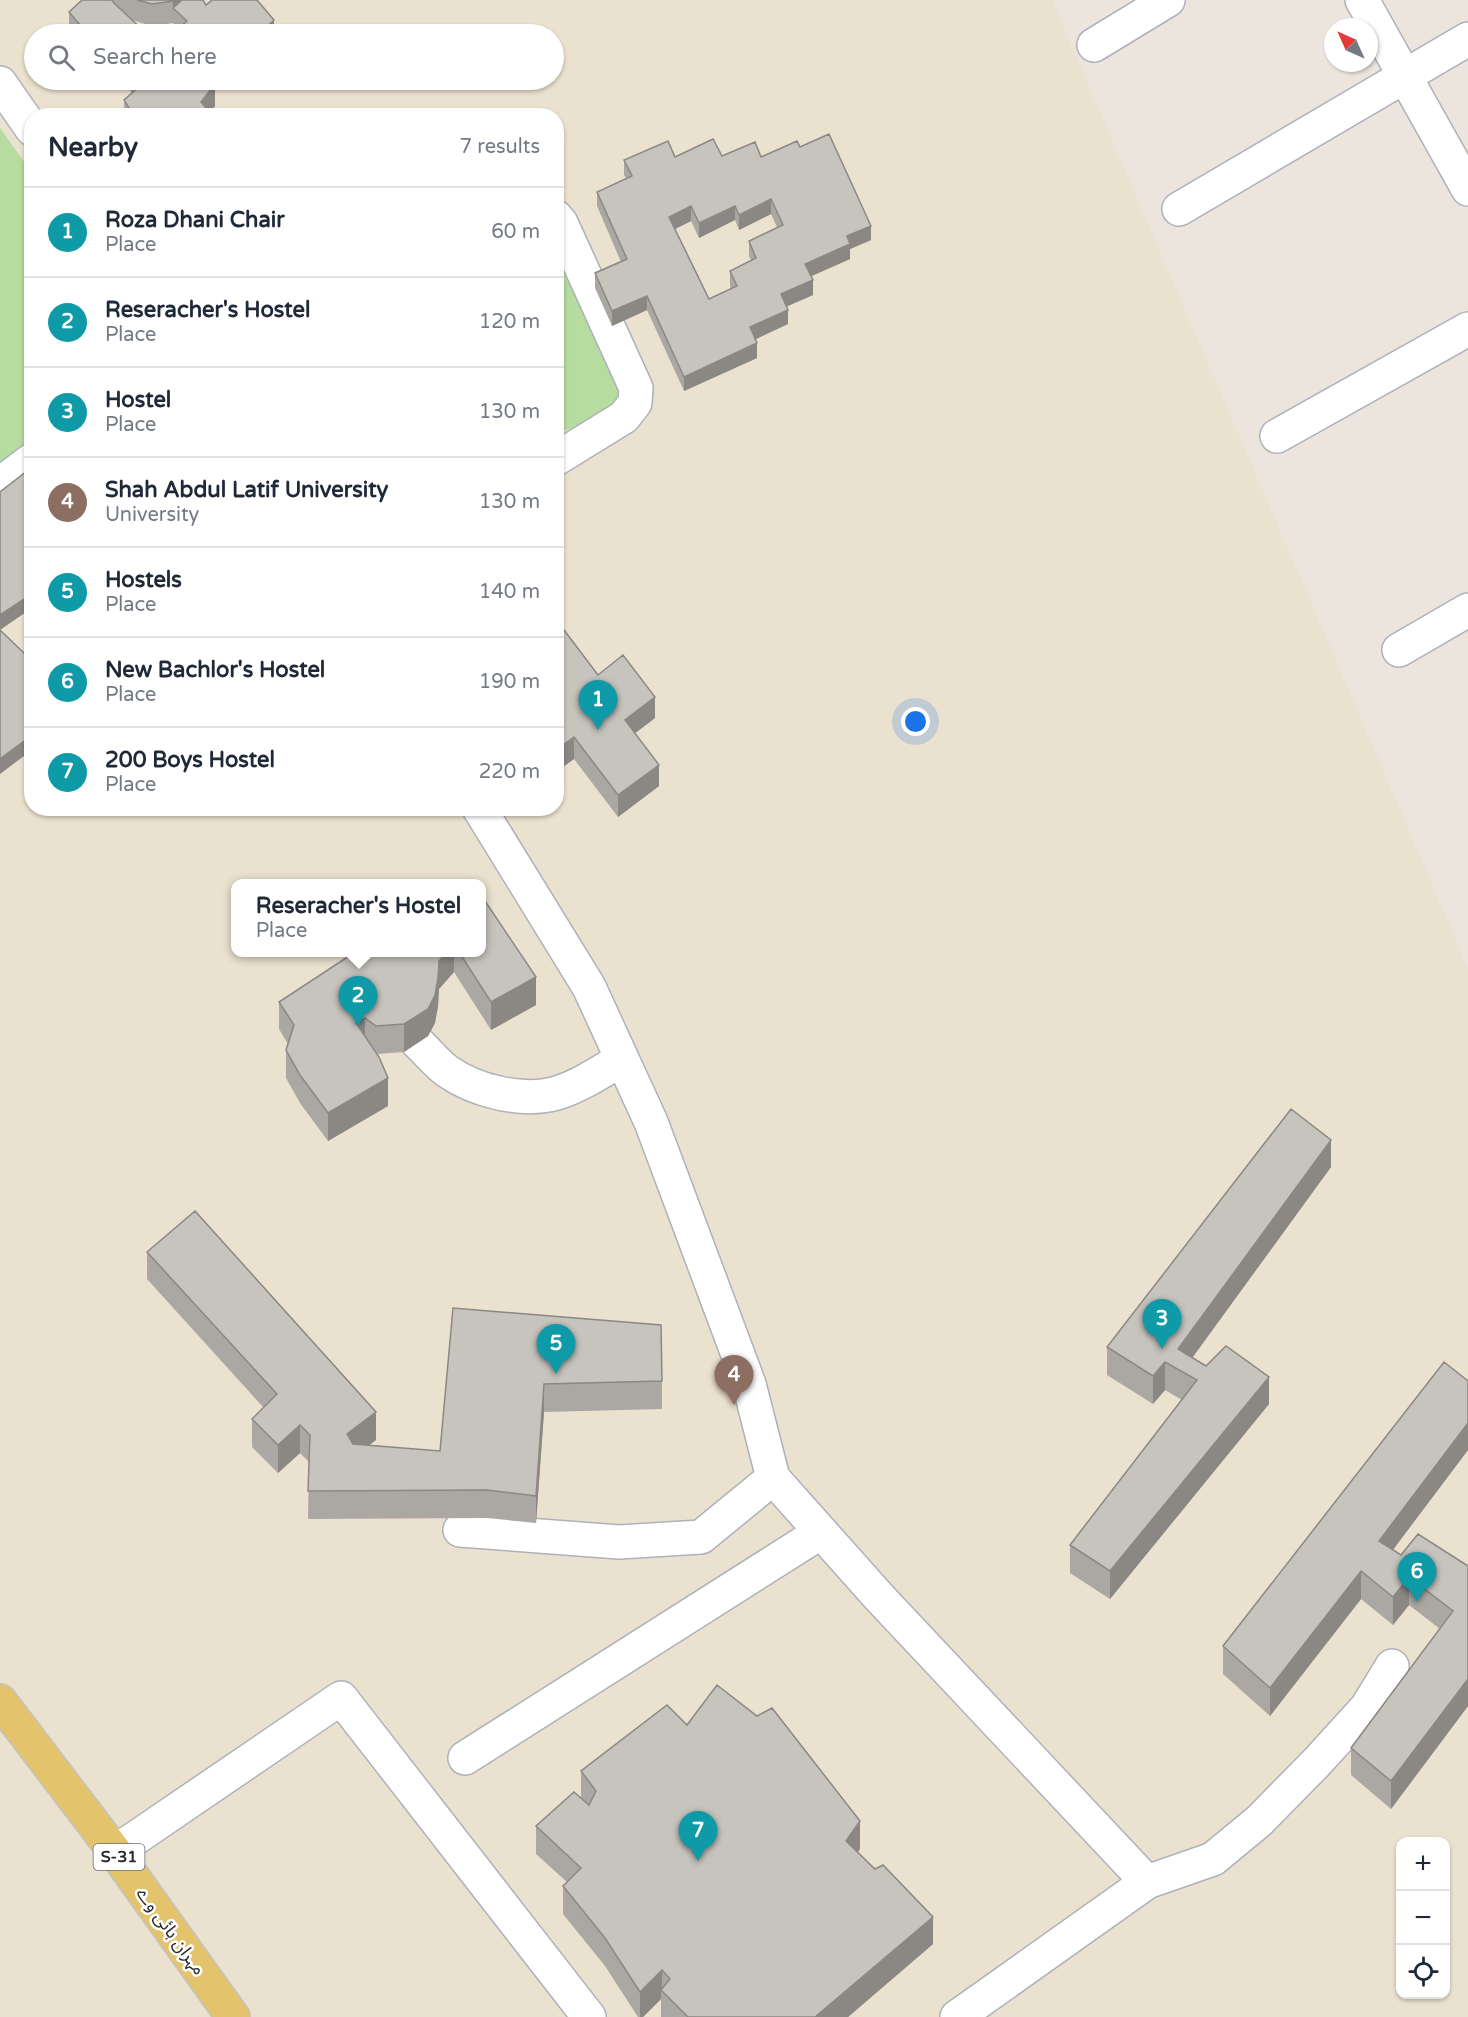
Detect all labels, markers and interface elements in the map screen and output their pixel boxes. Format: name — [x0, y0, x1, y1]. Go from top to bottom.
north arrow — [1324, 18, 1378, 72]
search box — [24, 24, 564, 90]
icon: search — [45, 41, 78, 74]
text: Search here — [93, 44, 217, 70]
text: Nearby — [48, 132, 138, 163]
text: 7 results — [460, 135, 540, 159]
text: Roza Dhani Chair — [105, 207, 285, 233]
text: 1 — [61, 220, 74, 244]
text: 60 m — [491, 220, 540, 244]
text: Place — [105, 233, 156, 257]
text: Reseracher's Hostel — [105, 297, 310, 323]
text: 2 — [61, 310, 74, 334]
text: 120 m — [479, 310, 540, 334]
text: Place — [105, 323, 156, 347]
text: Hostel — [105, 387, 171, 413]
text: 3 — [61, 400, 74, 424]
text: 130 m — [479, 400, 540, 424]
text: Place — [105, 413, 156, 437]
text: Shah Abdul Latif University — [105, 477, 388, 503]
text: 4 — [61, 490, 74, 514]
text: 130 m — [479, 490, 540, 514]
text: University — [105, 503, 199, 527]
text: Hostels — [105, 567, 182, 593]
text: 5 — [61, 580, 74, 604]
text: 140 m — [479, 580, 540, 604]
text: Place — [105, 593, 156, 617]
text: New Bachlor's Hostel — [105, 657, 325, 683]
text: 6 — [61, 670, 74, 694]
text: 190 m — [479, 670, 540, 694]
pin: 1 — [578, 680, 618, 730]
text: Place — [105, 683, 156, 707]
your location — [901, 707, 930, 736]
text: 200 Boys Hostel — [105, 747, 275, 773]
text: 7 — [61, 760, 74, 784]
text: 220 m — [479, 760, 540, 784]
text: Place — [105, 773, 156, 797]
popup — [231, 879, 486, 957]
text: Reseracher's Hostel — [256, 893, 461, 919]
text: Place — [256, 919, 307, 943]
pin: 2 — [338, 976, 378, 1026]
pin: 3 — [1142, 1300, 1182, 1349]
pin: 5 — [536, 1324, 576, 1374]
pin: 4 — [714, 1356, 754, 1405]
pin: 6 — [1398, 1552, 1436, 1602]
pin: 7 — [678, 1812, 718, 1861]
map controls — [1396, 1837, 1450, 1999]
button: + — [1396, 1837, 1450, 1891]
road number: S-31 — [94, 1844, 144, 1870]
street label: مہران ہائی وے — [132, 1883, 210, 1979]
button: − — [1396, 1891, 1450, 1945]
button: locate — [1396, 1945, 1450, 1999]

